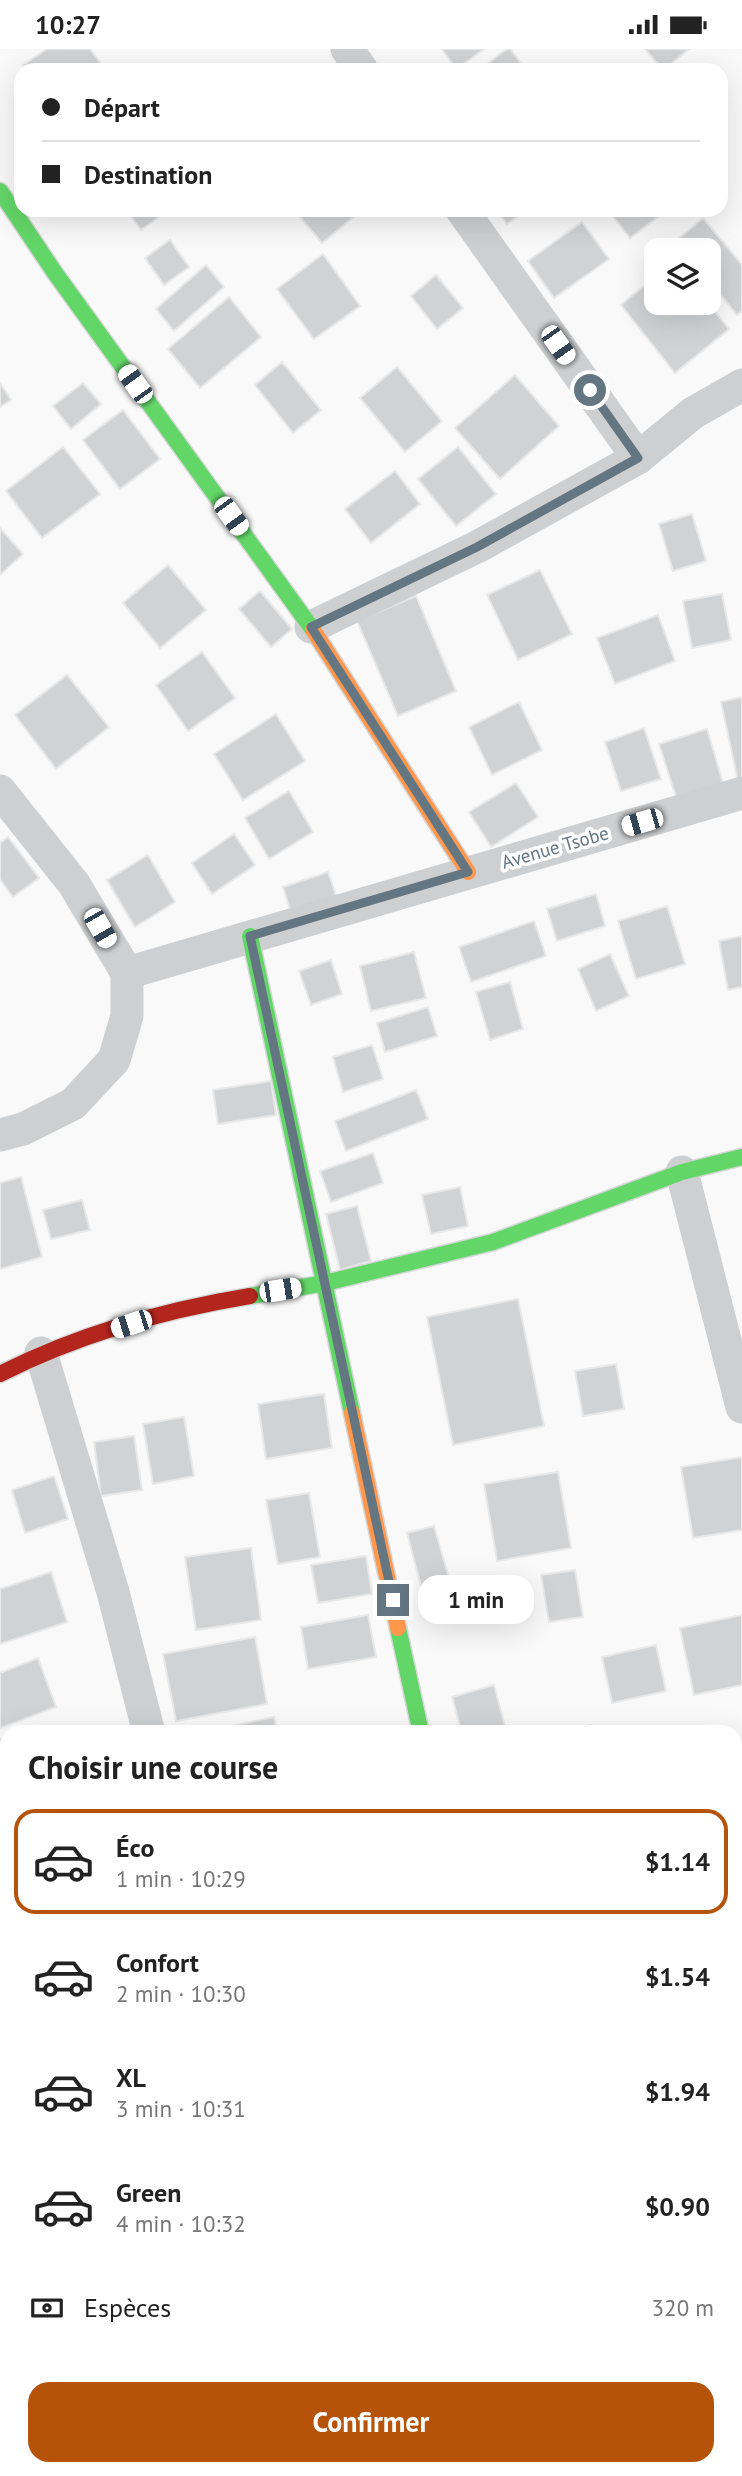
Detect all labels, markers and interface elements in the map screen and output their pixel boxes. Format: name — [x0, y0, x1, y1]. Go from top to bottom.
text: 10:27 — [35, 8, 101, 41]
text: Départ — [84, 91, 160, 124]
text: Destination — [84, 158, 212, 191]
map controls — [644, 238, 721, 315]
button: layers — [644, 238, 721, 315]
car — [538, 322, 579, 368]
car — [115, 361, 156, 407]
route start — [574, 374, 606, 406]
car — [211, 493, 252, 539]
car — [619, 806, 666, 838]
street label: Avenue Tsobe — [499, 820, 611, 874]
car — [81, 905, 120, 951]
car — [258, 1276, 303, 1304]
car — [108, 1308, 155, 1340]
callout: 1 min — [418, 1575, 533, 1625]
route end — [377, 1584, 409, 1616]
text: 1 min — [448, 1585, 504, 1614]
text: Choisir une course — [28, 1746, 278, 1788]
icon: car — [32, 1830, 95, 1893]
text: Éco — [116, 1831, 154, 1864]
text: $1.14 — [645, 1845, 710, 1878]
text: 1 min · 10:29 — [116, 1864, 246, 1893]
icon: car — [32, 1945, 95, 2008]
text: Confort — [116, 1946, 199, 1979]
text: $1.54 — [645, 1960, 710, 1993]
text: 2 min · 10:30 — [116, 1979, 246, 2008]
icon: car — [32, 2060, 95, 2123]
text: XL — [116, 2061, 146, 2094]
text: $1.94 — [645, 2075, 710, 2108]
text: 3 min · 10:31 — [116, 2094, 246, 2123]
icon: car — [32, 2175, 95, 2238]
text: Green — [116, 2176, 181, 2209]
text: $0.90 — [645, 2190, 710, 2223]
text: 4 min · 10:32 — [116, 2209, 246, 2238]
icon: cash — [28, 2289, 66, 2327]
text: Espèces — [84, 2291, 171, 2324]
text: 320 m — [652, 2293, 714, 2322]
button: Confirmer — [28, 2382, 714, 2462]

